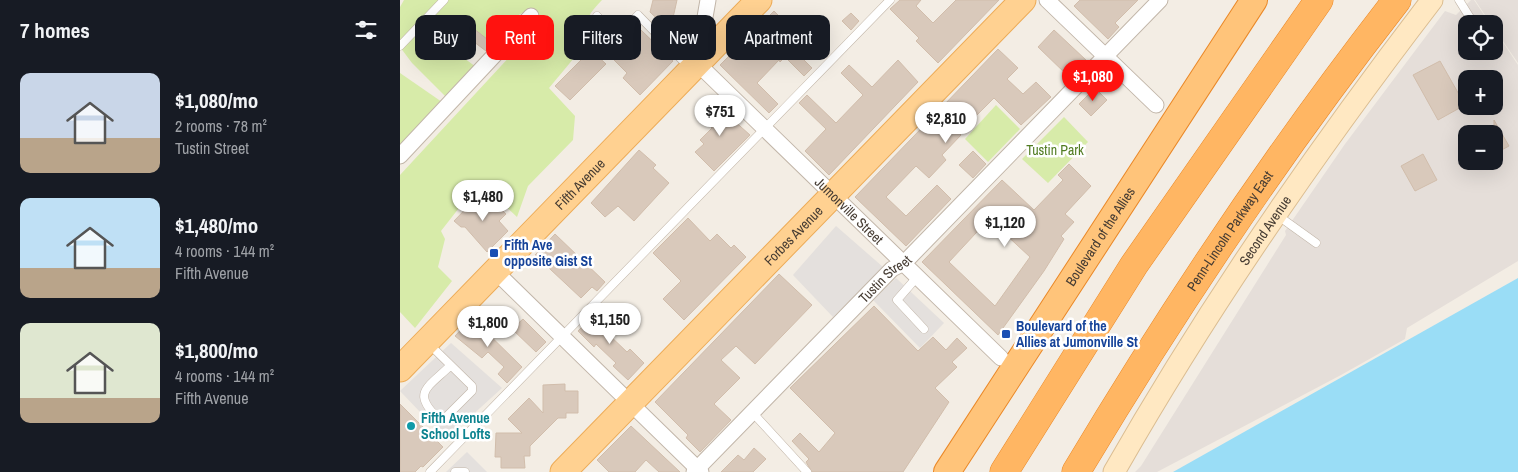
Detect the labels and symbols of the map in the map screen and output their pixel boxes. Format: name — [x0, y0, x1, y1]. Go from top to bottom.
pin: $1,080 — [1052, 59, 1134, 102]
pin: $751 — [690, 94, 750, 137]
pin: $2,810 — [905, 102, 987, 144]
park label: Tustin Park — [1026, 141, 1084, 159]
street label: Fifth Avenue — [551, 155, 609, 213]
street label: Penn-Lincoln Parkway East — [1183, 167, 1277, 294]
street label: Jumonville Street — [811, 173, 887, 248]
pin: $1,480 — [442, 180, 524, 222]
street label: Boulevard of the Allies — [1061, 183, 1139, 289]
street label: Second Avenue — [1235, 192, 1295, 269]
street label: Forbes Avenue — [760, 202, 826, 269]
pin: $1,120 — [964, 206, 1046, 248]
place label: Fifth Ave opposite Gist St — [504, 236, 592, 270]
marker: Fifth Ave opposite Gist St — [488, 247, 500, 259]
street label: Tustin Street — [855, 251, 916, 307]
pin: $1,150 — [569, 302, 651, 345]
pin: $1,800 — [447, 306, 529, 348]
place label: Boulevard of the Allies at Jumonville St — [1016, 317, 1138, 351]
marker: Boulevard of the Allies at Jumonville St — [1000, 328, 1012, 340]
place label: Fifth Avenue School Lofts — [421, 409, 491, 443]
marker: Fifth Avenue School Lofts — [405, 420, 417, 432]

